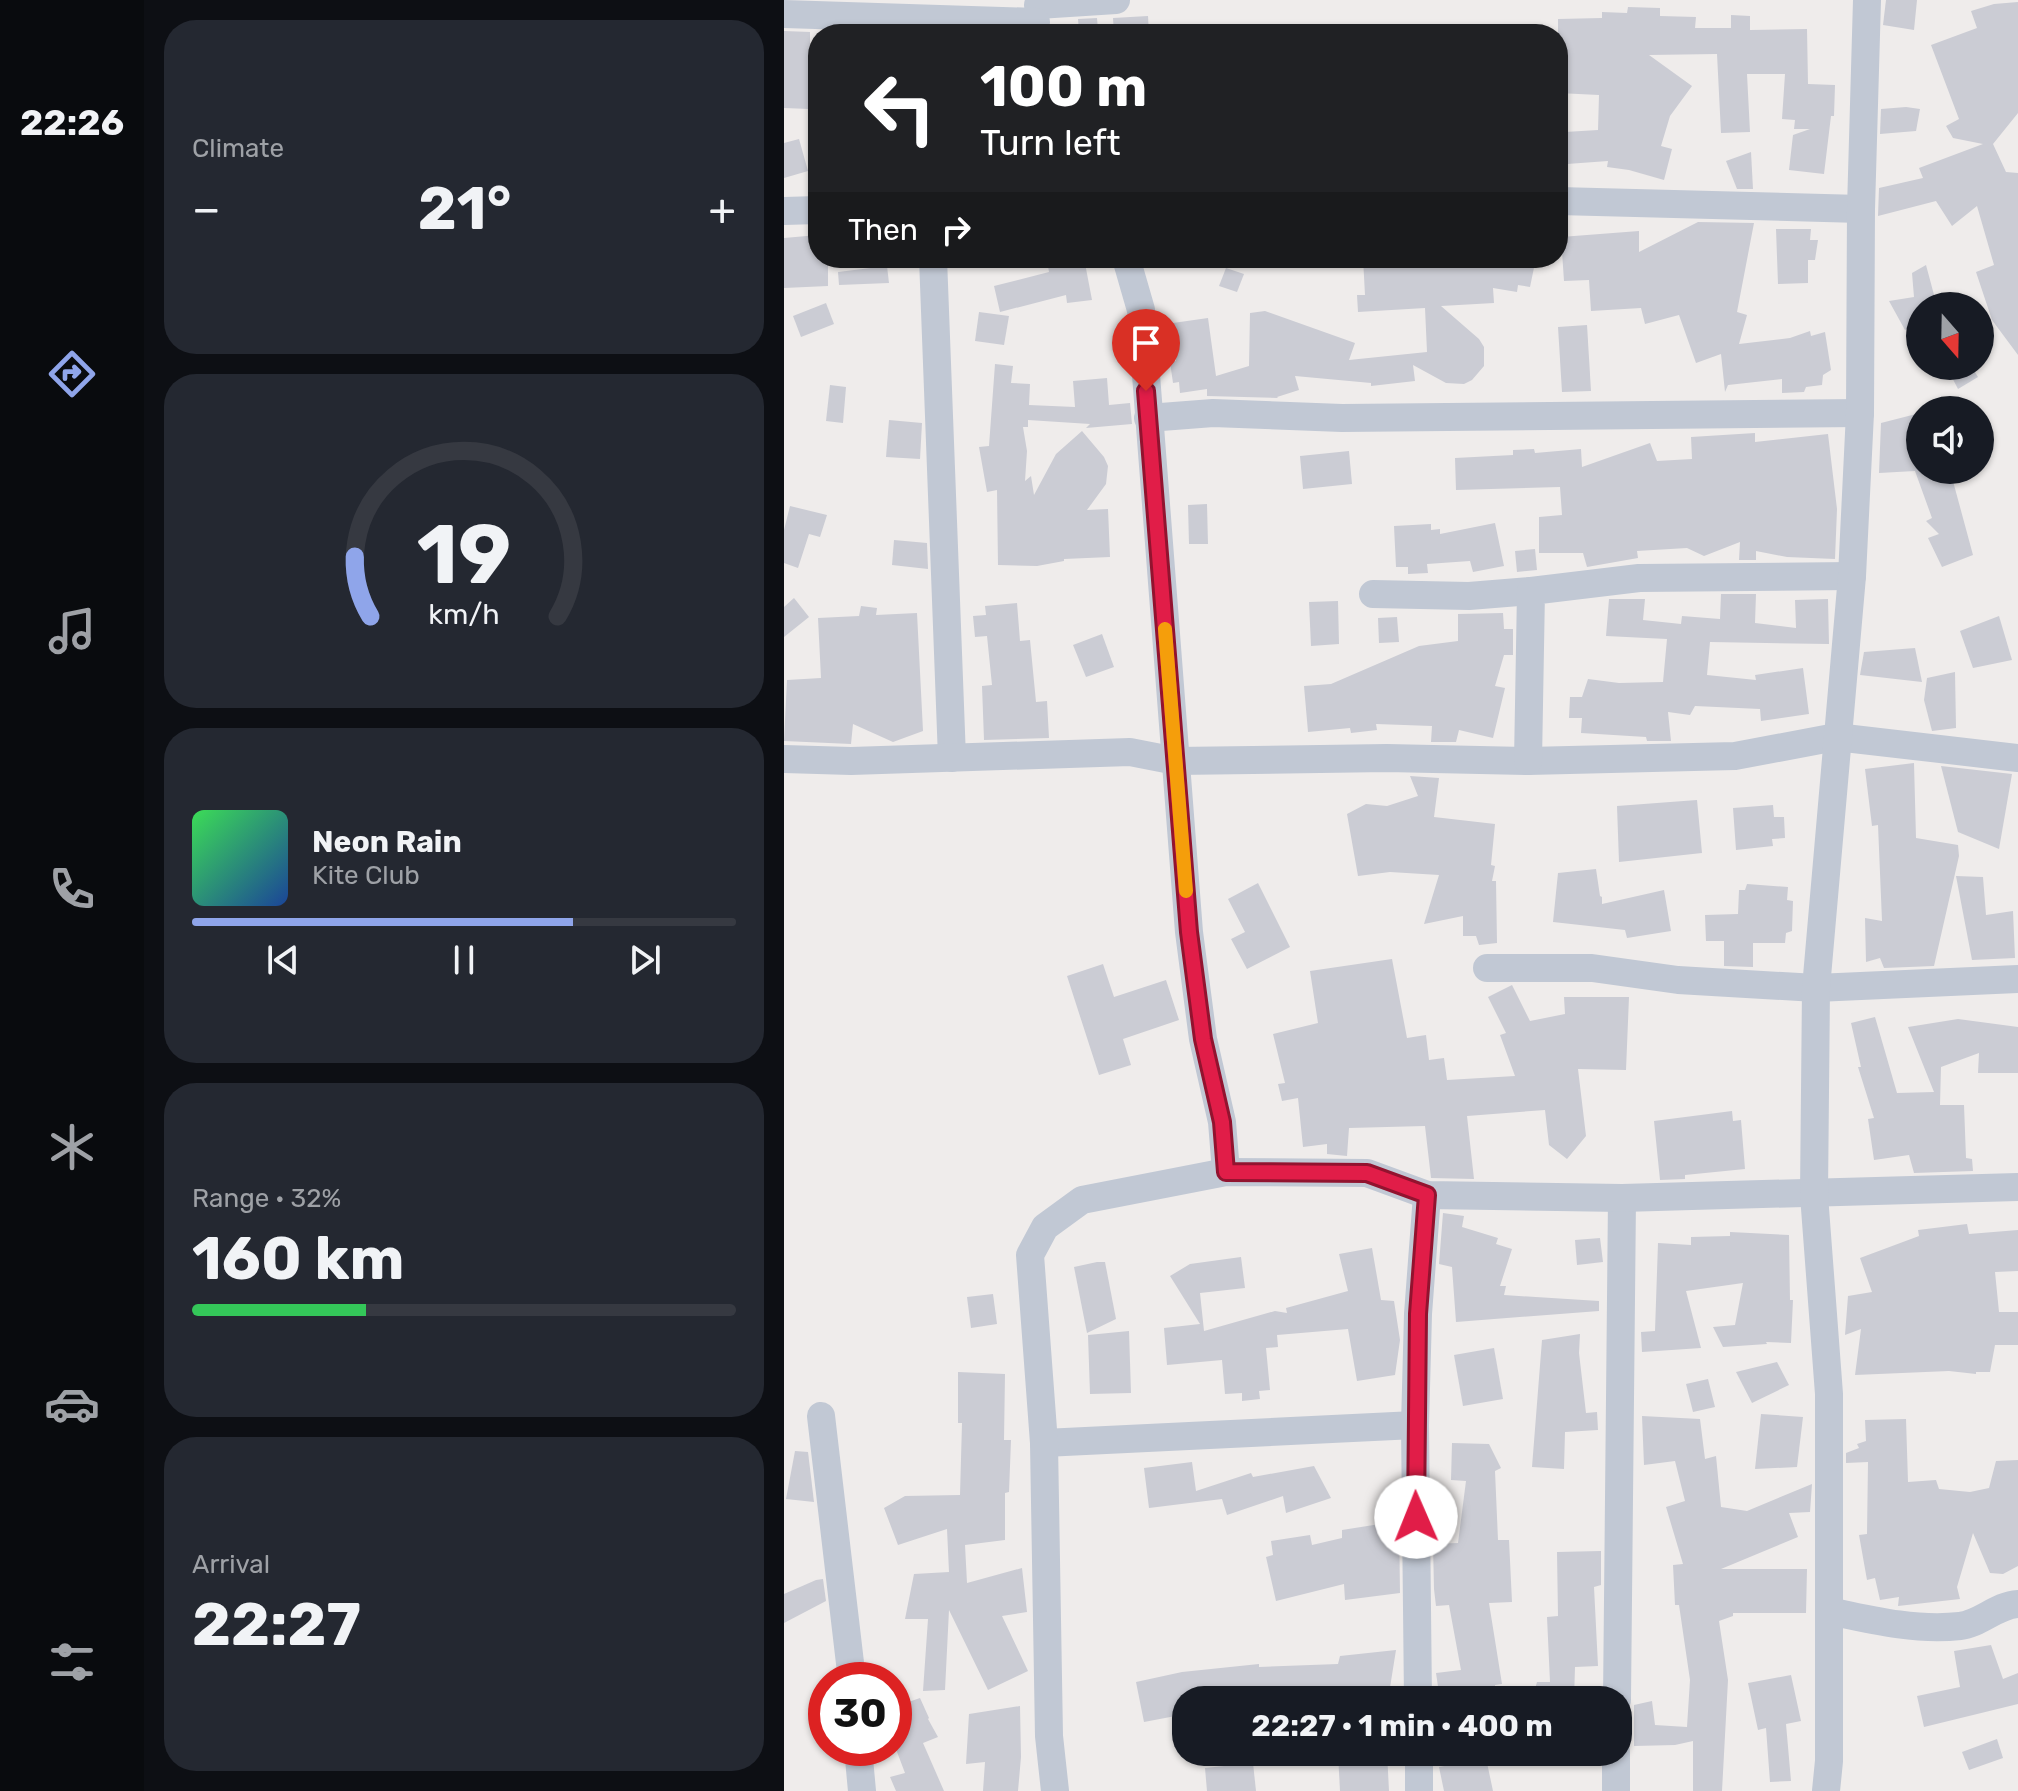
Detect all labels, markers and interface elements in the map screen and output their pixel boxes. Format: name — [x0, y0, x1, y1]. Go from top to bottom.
text: 100 m — [980, 54, 1147, 120]
icon: left — [848, 56, 952, 160]
text: 22:26 — [20, 101, 124, 144]
text: Turn left — [980, 121, 1121, 164]
text: Climate — [192, 133, 284, 164]
text: 21° — [418, 173, 511, 244]
text: − — [192, 183, 221, 235]
text: + — [709, 183, 736, 235]
icon: right — [934, 208, 978, 252]
text: Then — [848, 212, 918, 248]
north arrow — [1906, 292, 1994, 380]
map controls — [1906, 292, 1994, 484]
pin — [1112, 309, 1180, 391]
icon: arrive — [1124, 321, 1168, 365]
icon: directions — [44, 346, 100, 402]
button: sound — [1906, 396, 1994, 484]
text: 19 — [417, 505, 511, 604]
text: km/h — [428, 597, 500, 631]
icon: music — [44, 603, 100, 659]
text: Neon Rain — [312, 824, 462, 860]
text: Kite Club — [312, 860, 420, 891]
icon: phone — [44, 861, 100, 917]
icon: previous — [261, 938, 305, 982]
icon: pause — [442, 938, 486, 982]
icon: next — [623, 938, 667, 982]
icon: climate — [44, 1119, 100, 1175]
text: Range · 32% — [192, 1183, 341, 1214]
text: 160 km — [192, 1223, 405, 1294]
icon: car — [44, 1376, 100, 1432]
position arrow — [1374, 1475, 1458, 1559]
text: Arrival — [192, 1549, 270, 1580]
text: 22:27 — [192, 1589, 361, 1660]
icon: filters — [44, 1634, 100, 1690]
speed limit sign: 30 — [808, 1662, 912, 1766]
text: 22:27 · 1 min · 400 m — [1251, 1708, 1553, 1744]

